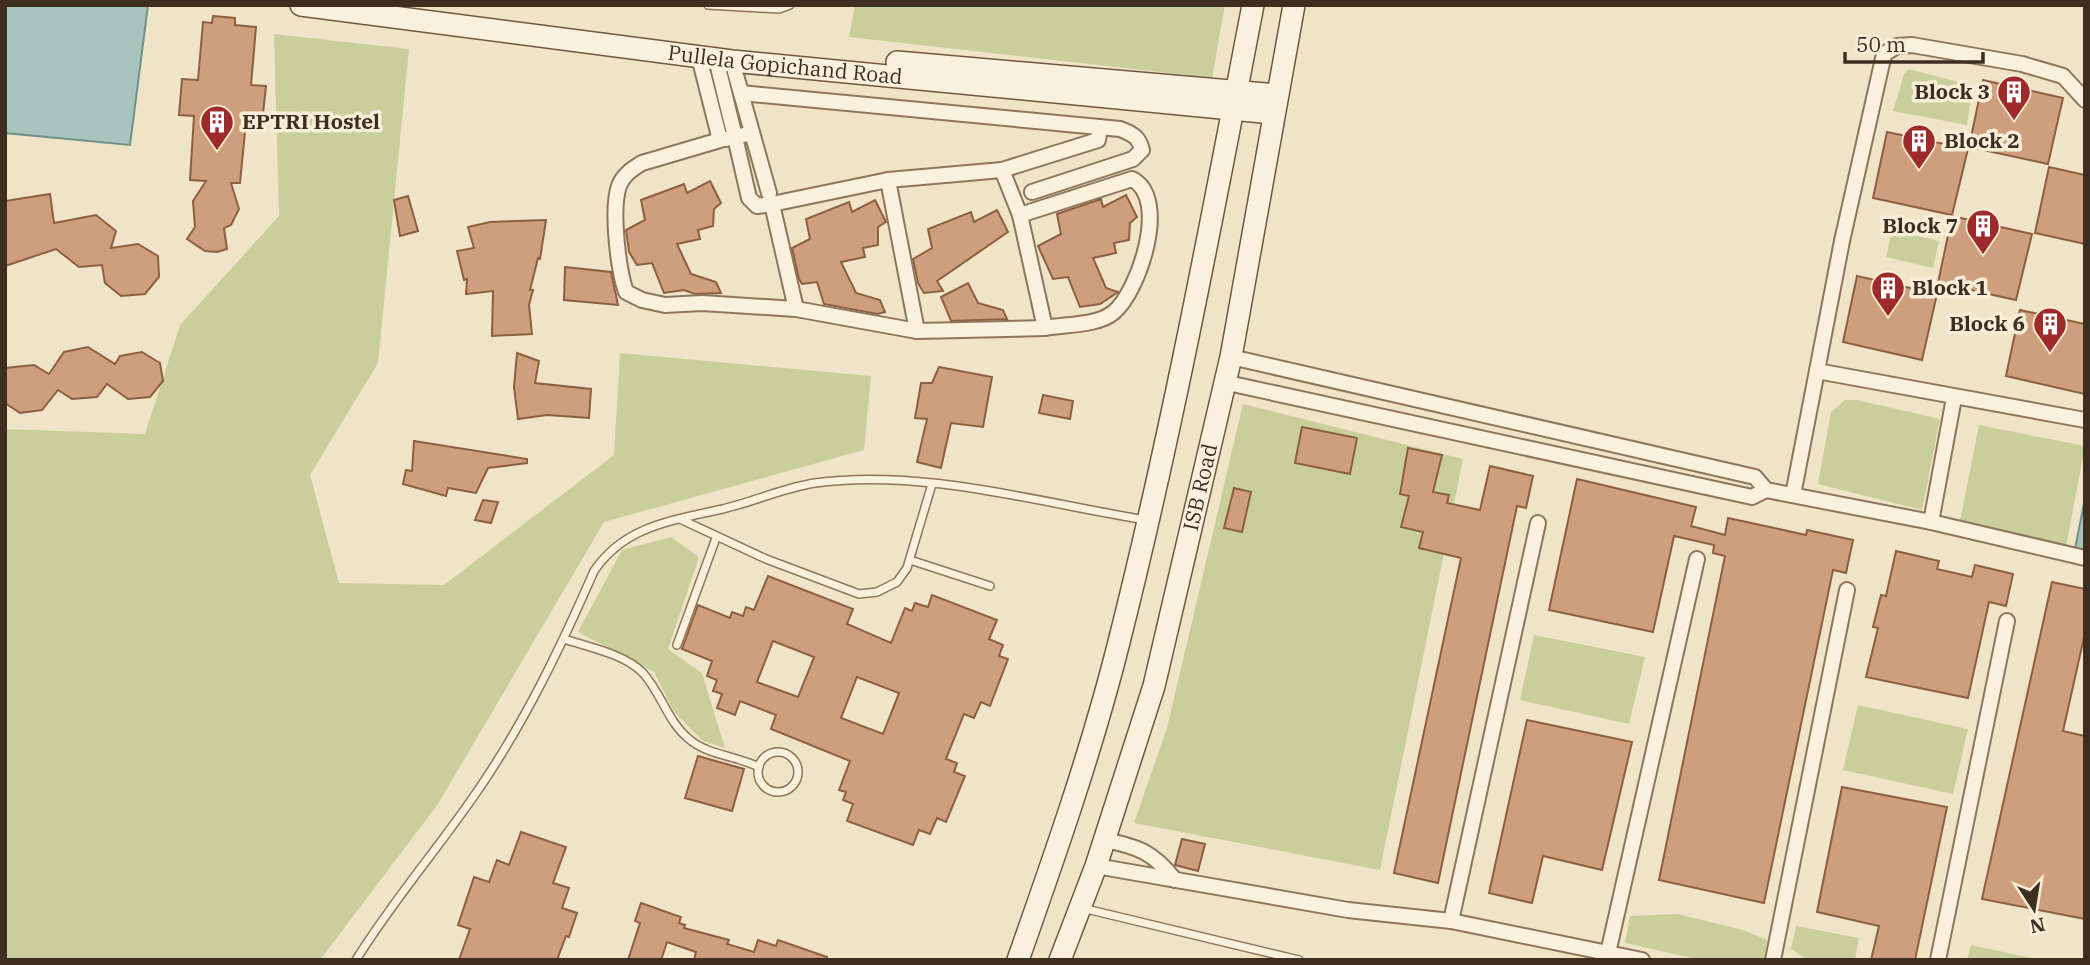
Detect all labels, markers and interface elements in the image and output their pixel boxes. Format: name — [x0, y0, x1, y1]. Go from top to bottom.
scale bar — [1845, 21, 1983, 65]
text: 50 m — [1856, 30, 1906, 58]
street label: Pullela Gopichand Road — [666, 38, 904, 90]
building icon: Block 3 — [1995, 73, 2033, 122]
place label: Block 3 — [1914, 77, 1990, 105]
building icon: EPTRI Hostel — [198, 103, 236, 152]
place label: EPTRI Hostel — [242, 107, 380, 135]
building icon: Block 2 — [1900, 122, 1938, 171]
place label: Block 2 — [1944, 126, 2020, 154]
building icon: Block 7 — [1964, 207, 2002, 256]
place label: Block 7 — [1882, 211, 1958, 239]
building icon: Block 1 — [1869, 269, 1907, 318]
place label: Block 1 — [1912, 273, 1988, 301]
building icon: Block 6 — [2031, 305, 2069, 354]
place label: Block 6 — [1949, 309, 2025, 337]
street label: ISB Road — [1176, 440, 1223, 533]
north arrow — [1999, 874, 2069, 944]
text: N — [2028, 912, 2047, 939]

